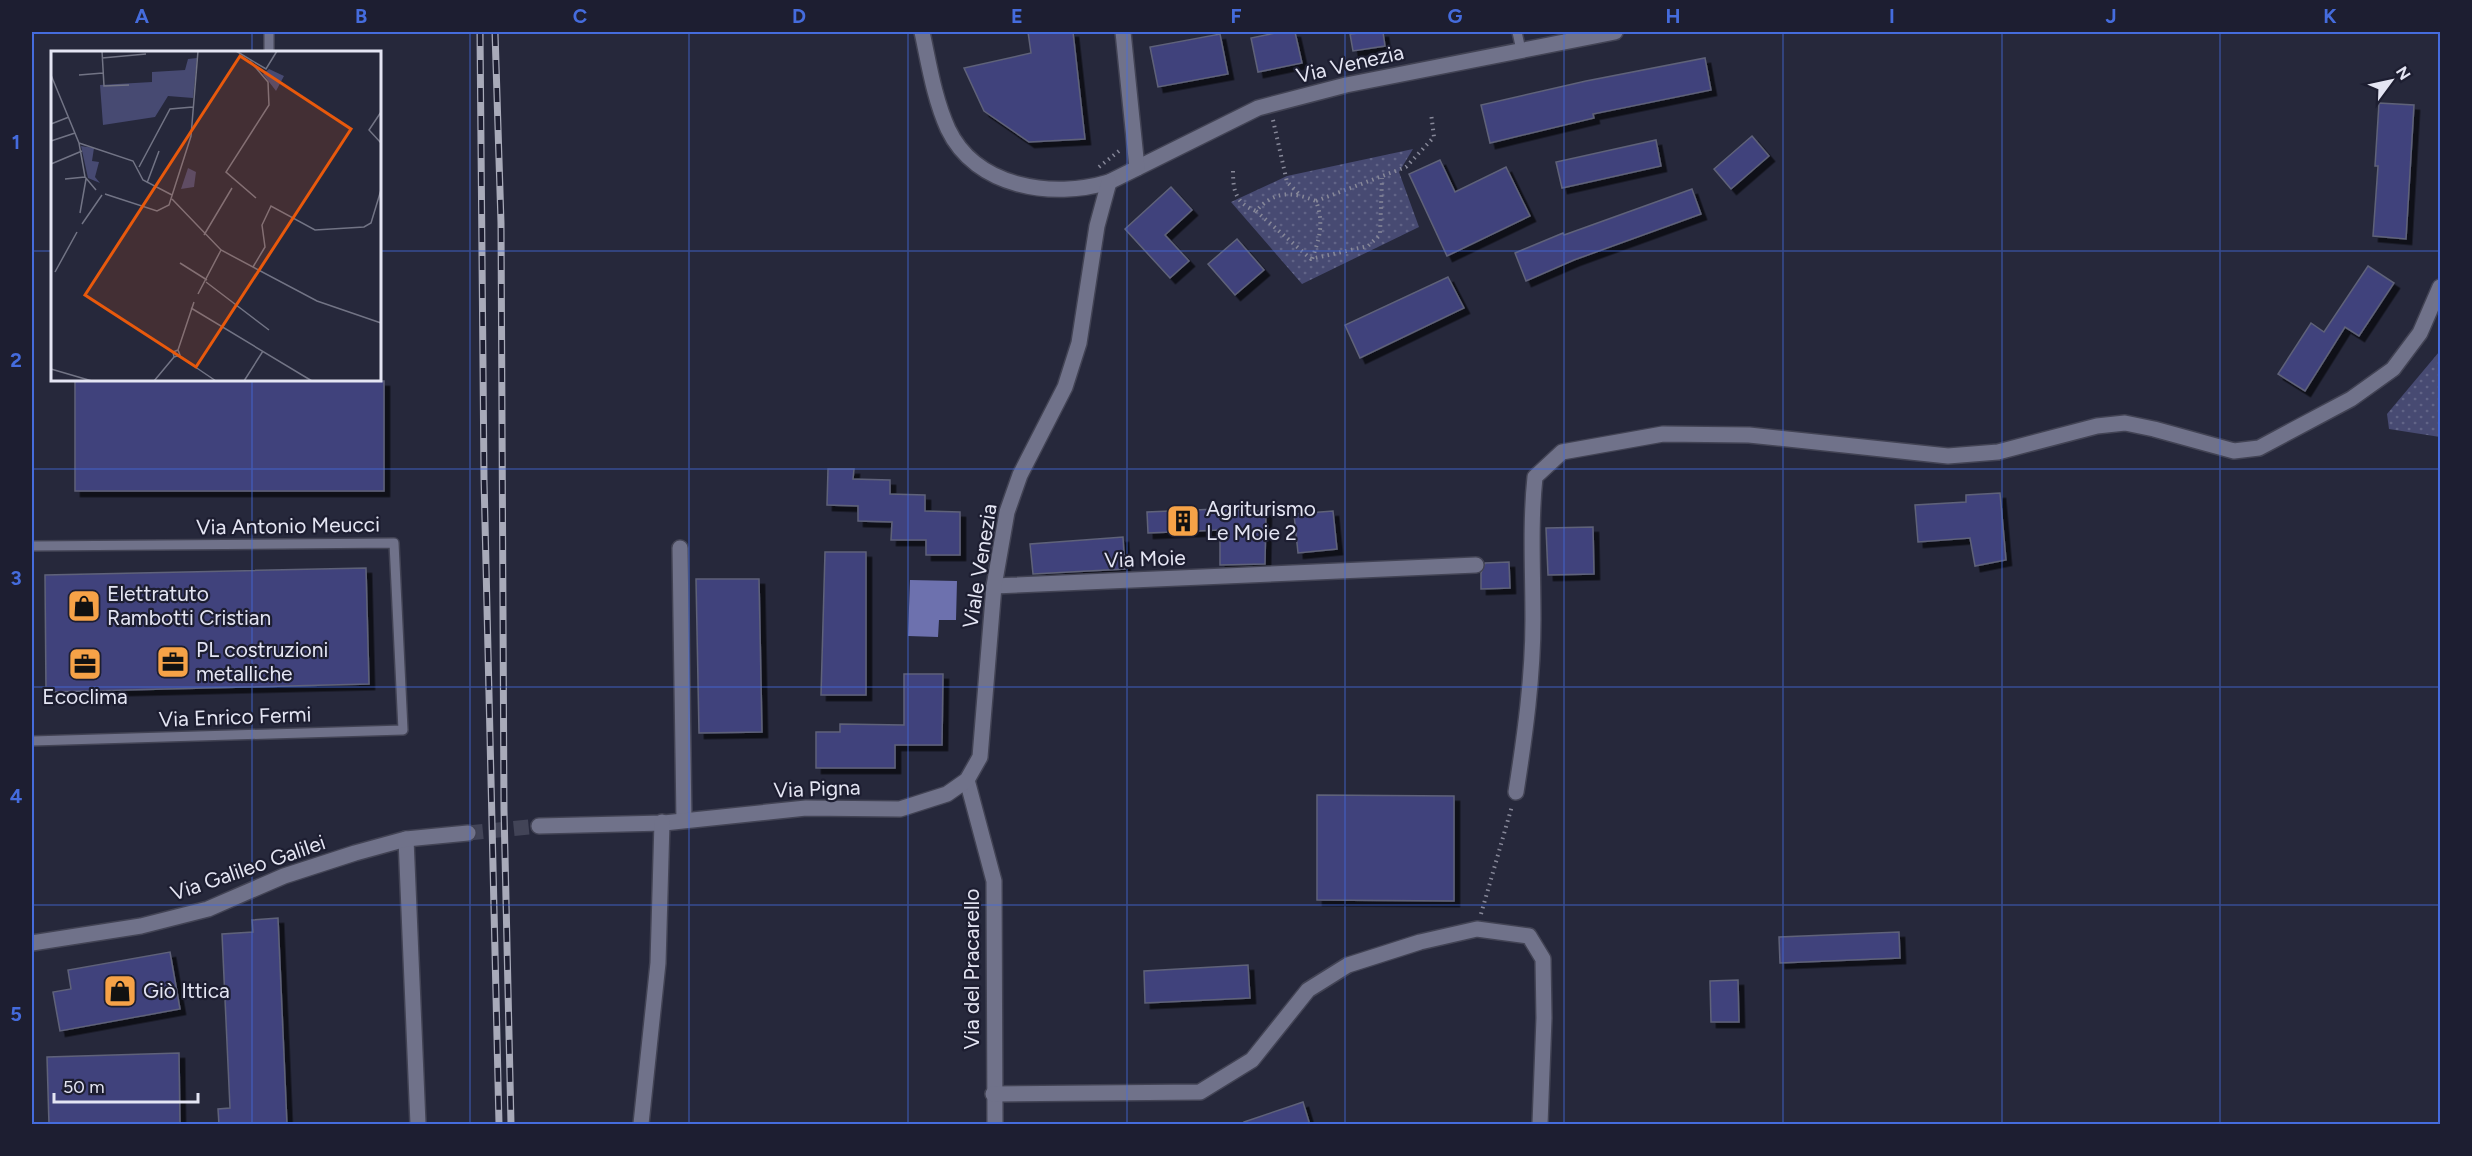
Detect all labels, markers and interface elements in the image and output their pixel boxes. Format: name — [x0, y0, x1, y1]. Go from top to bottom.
text: A — [135, 4, 150, 28]
text: B — [355, 4, 367, 28]
text: C — [573, 4, 587, 28]
text: D — [792, 4, 806, 28]
text: E — [1011, 4, 1023, 28]
text: F — [1230, 4, 1242, 28]
text: G — [1448, 4, 1463, 28]
text: H — [1666, 4, 1681, 28]
text: I — [1889, 4, 1895, 28]
text: J — [2105, 4, 2117, 28]
text: K — [2323, 4, 2337, 28]
street label: Via Venezia — [1294, 39, 1406, 88]
inset map — [51, 51, 381, 381]
north arrow — [2361, 51, 2421, 111]
text: N — [2392, 63, 2414, 83]
text: 1 — [12, 130, 20, 154]
text: 2 — [10, 348, 22, 372]
place label: Agriturismo Le Moie 2 — [1206, 496, 1316, 545]
street label: Viale Venezia — [957, 502, 1002, 630]
building icon: Agriturismo Le Moie 2 — [1165, 503, 1201, 539]
street label: Via Antonio Meucci — [196, 511, 380, 540]
street label: Via Moie — [1104, 545, 1186, 572]
text: 3 — [10, 566, 22, 590]
place label: Elettratuto Rambotti Cristian — [107, 581, 271, 630]
shop icon: Elettratuto Rambotti Cristian — [66, 588, 102, 624]
place label: PL costruzioni metalliche — [196, 637, 328, 686]
office icon: PL costruzioni metalliche — [155, 644, 191, 680]
office icon: Ecoclima — [67, 646, 103, 682]
place label: Ecoclima — [42, 684, 128, 709]
street label: Via Enrico Fermi — [158, 701, 312, 732]
street label: Via Pigna — [773, 774, 861, 803]
text: 4 — [10, 784, 23, 808]
street label: Via Galileo Galilei — [167, 829, 329, 906]
street label: Via del Pracarello — [959, 889, 984, 1049]
shop icon: Giò Ittica — [102, 973, 138, 1009]
place label: Giò Ittica — [143, 978, 230, 1003]
text: 5 — [10, 1002, 22, 1026]
scale bar — [54, 1066, 198, 1104]
text: 50 m — [63, 1076, 105, 1098]

